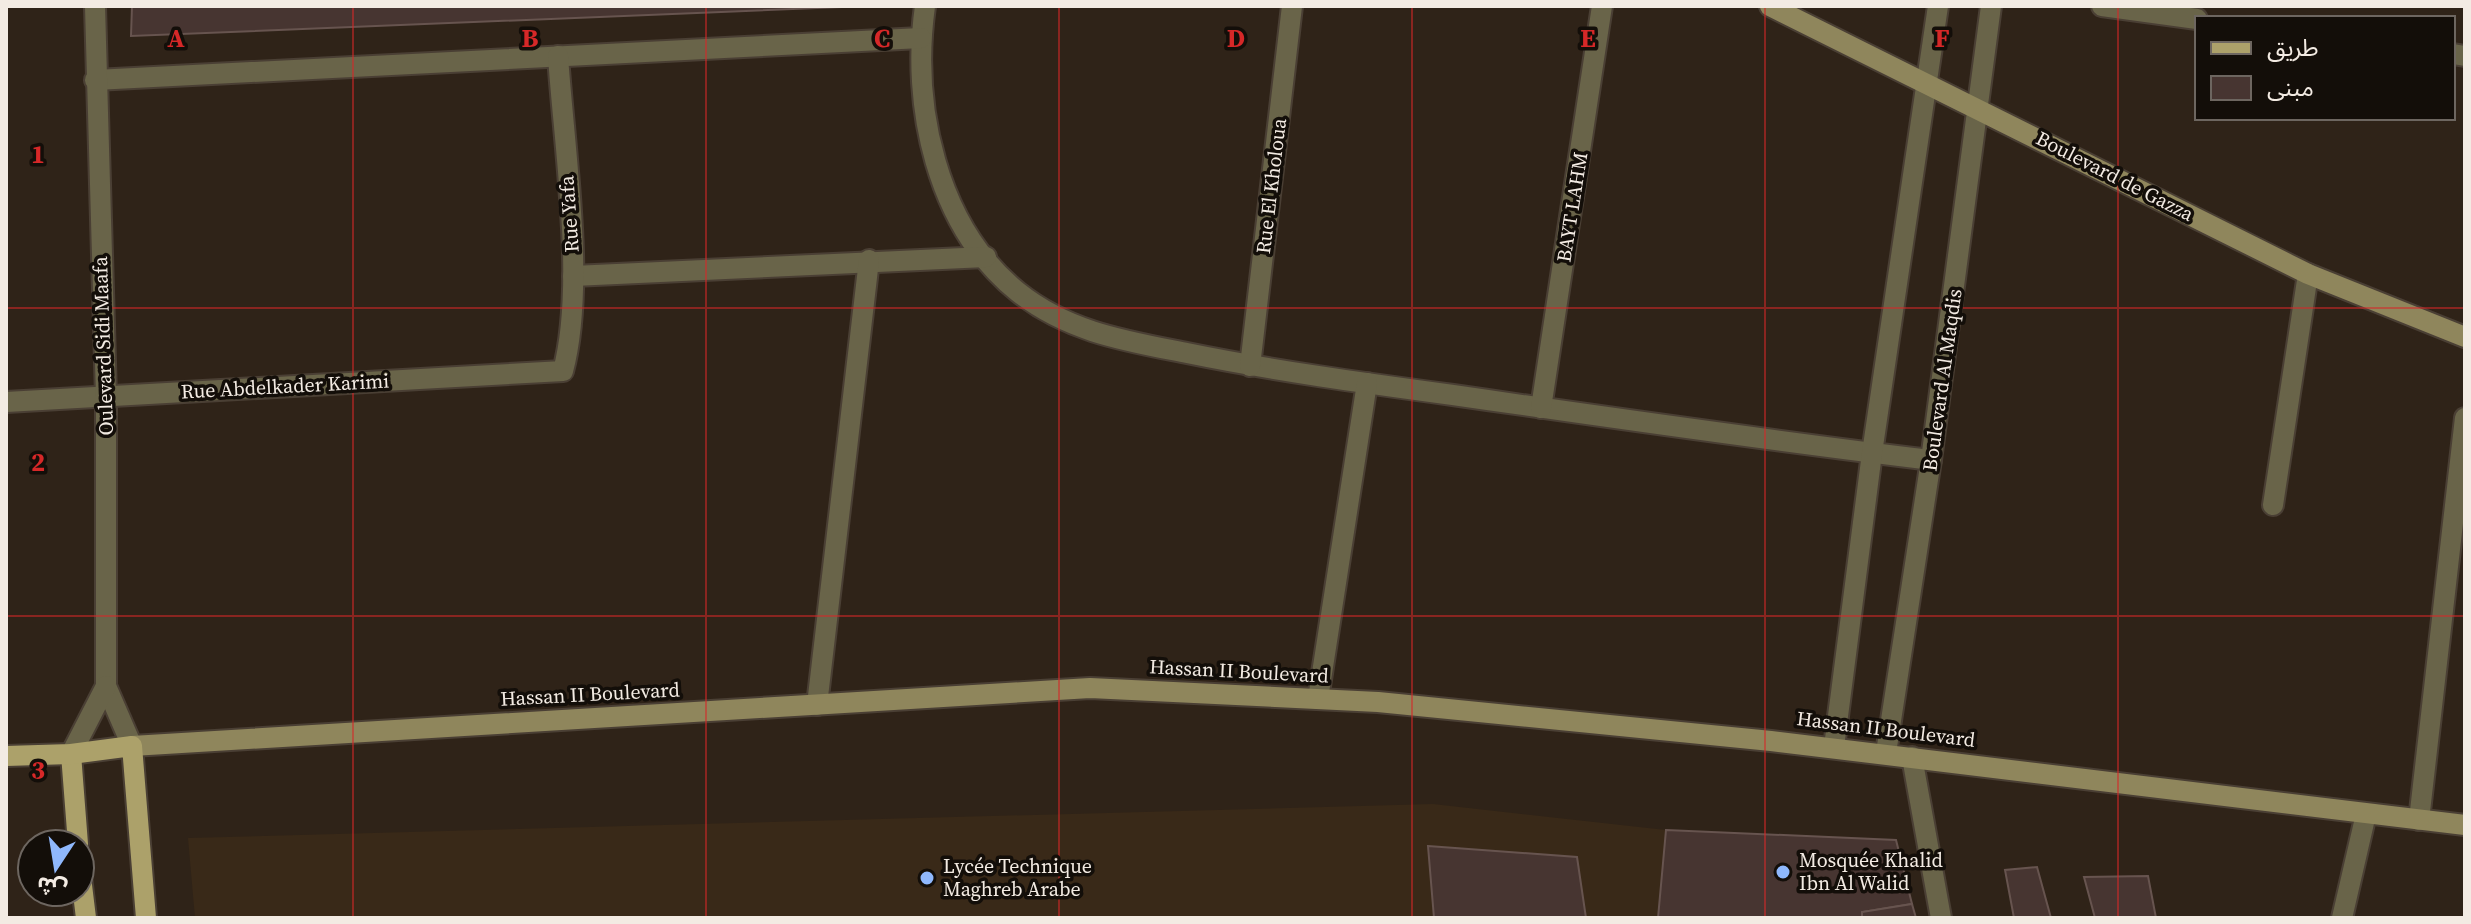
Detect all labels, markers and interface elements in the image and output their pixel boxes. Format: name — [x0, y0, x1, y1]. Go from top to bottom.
legend — [2195, 16, 2455, 120]
text: A — [167, 20, 185, 56]
text: B — [522, 20, 539, 56]
text: C — [874, 20, 890, 56]
text: D — [1227, 20, 1245, 56]
text: E — [1580, 20, 1596, 56]
text: F — [1934, 20, 1950, 56]
text: طريق — [2267, 31, 2319, 64]
text: مبنى — [2267, 71, 2314, 104]
street label: Rue El Kholoua — [1249, 116, 1293, 255]
street label: Boulevard de Gazza — [2031, 124, 2199, 228]
text: 1 — [31, 136, 45, 172]
street label: BAYT LAHM — [1549, 150, 1595, 264]
street label: Rue Yafa — [552, 174, 586, 253]
street label: Oulevard Sidi Maafa — [86, 255, 120, 436]
street label: Boulevard Al Maqdis — [1915, 287, 1969, 473]
street label: Rue Abdelkader Karimi — [180, 367, 390, 405]
text: 2 — [31, 444, 45, 480]
street label: Hassan II Boulevard — [1149, 652, 1330, 690]
street label: Hassan II Boulevard — [500, 675, 681, 713]
street label: Hassan II Boulevard — [1795, 704, 1978, 754]
text: 3 — [31, 752, 45, 788]
north arrow — [16, 828, 96, 908]
place label: Mosquée Khalid Ibn Al Walid — [1799, 846, 1943, 897]
place label: Lycée Technique Maghreb Arabe — [943, 852, 1092, 903]
marker: Mosquée Khalid Ibn Al Walid — [1774, 863, 1792, 881]
marker: Lycée Technique Maghreb Arabe — [918, 869, 936, 887]
text: ش — [34, 870, 70, 905]

